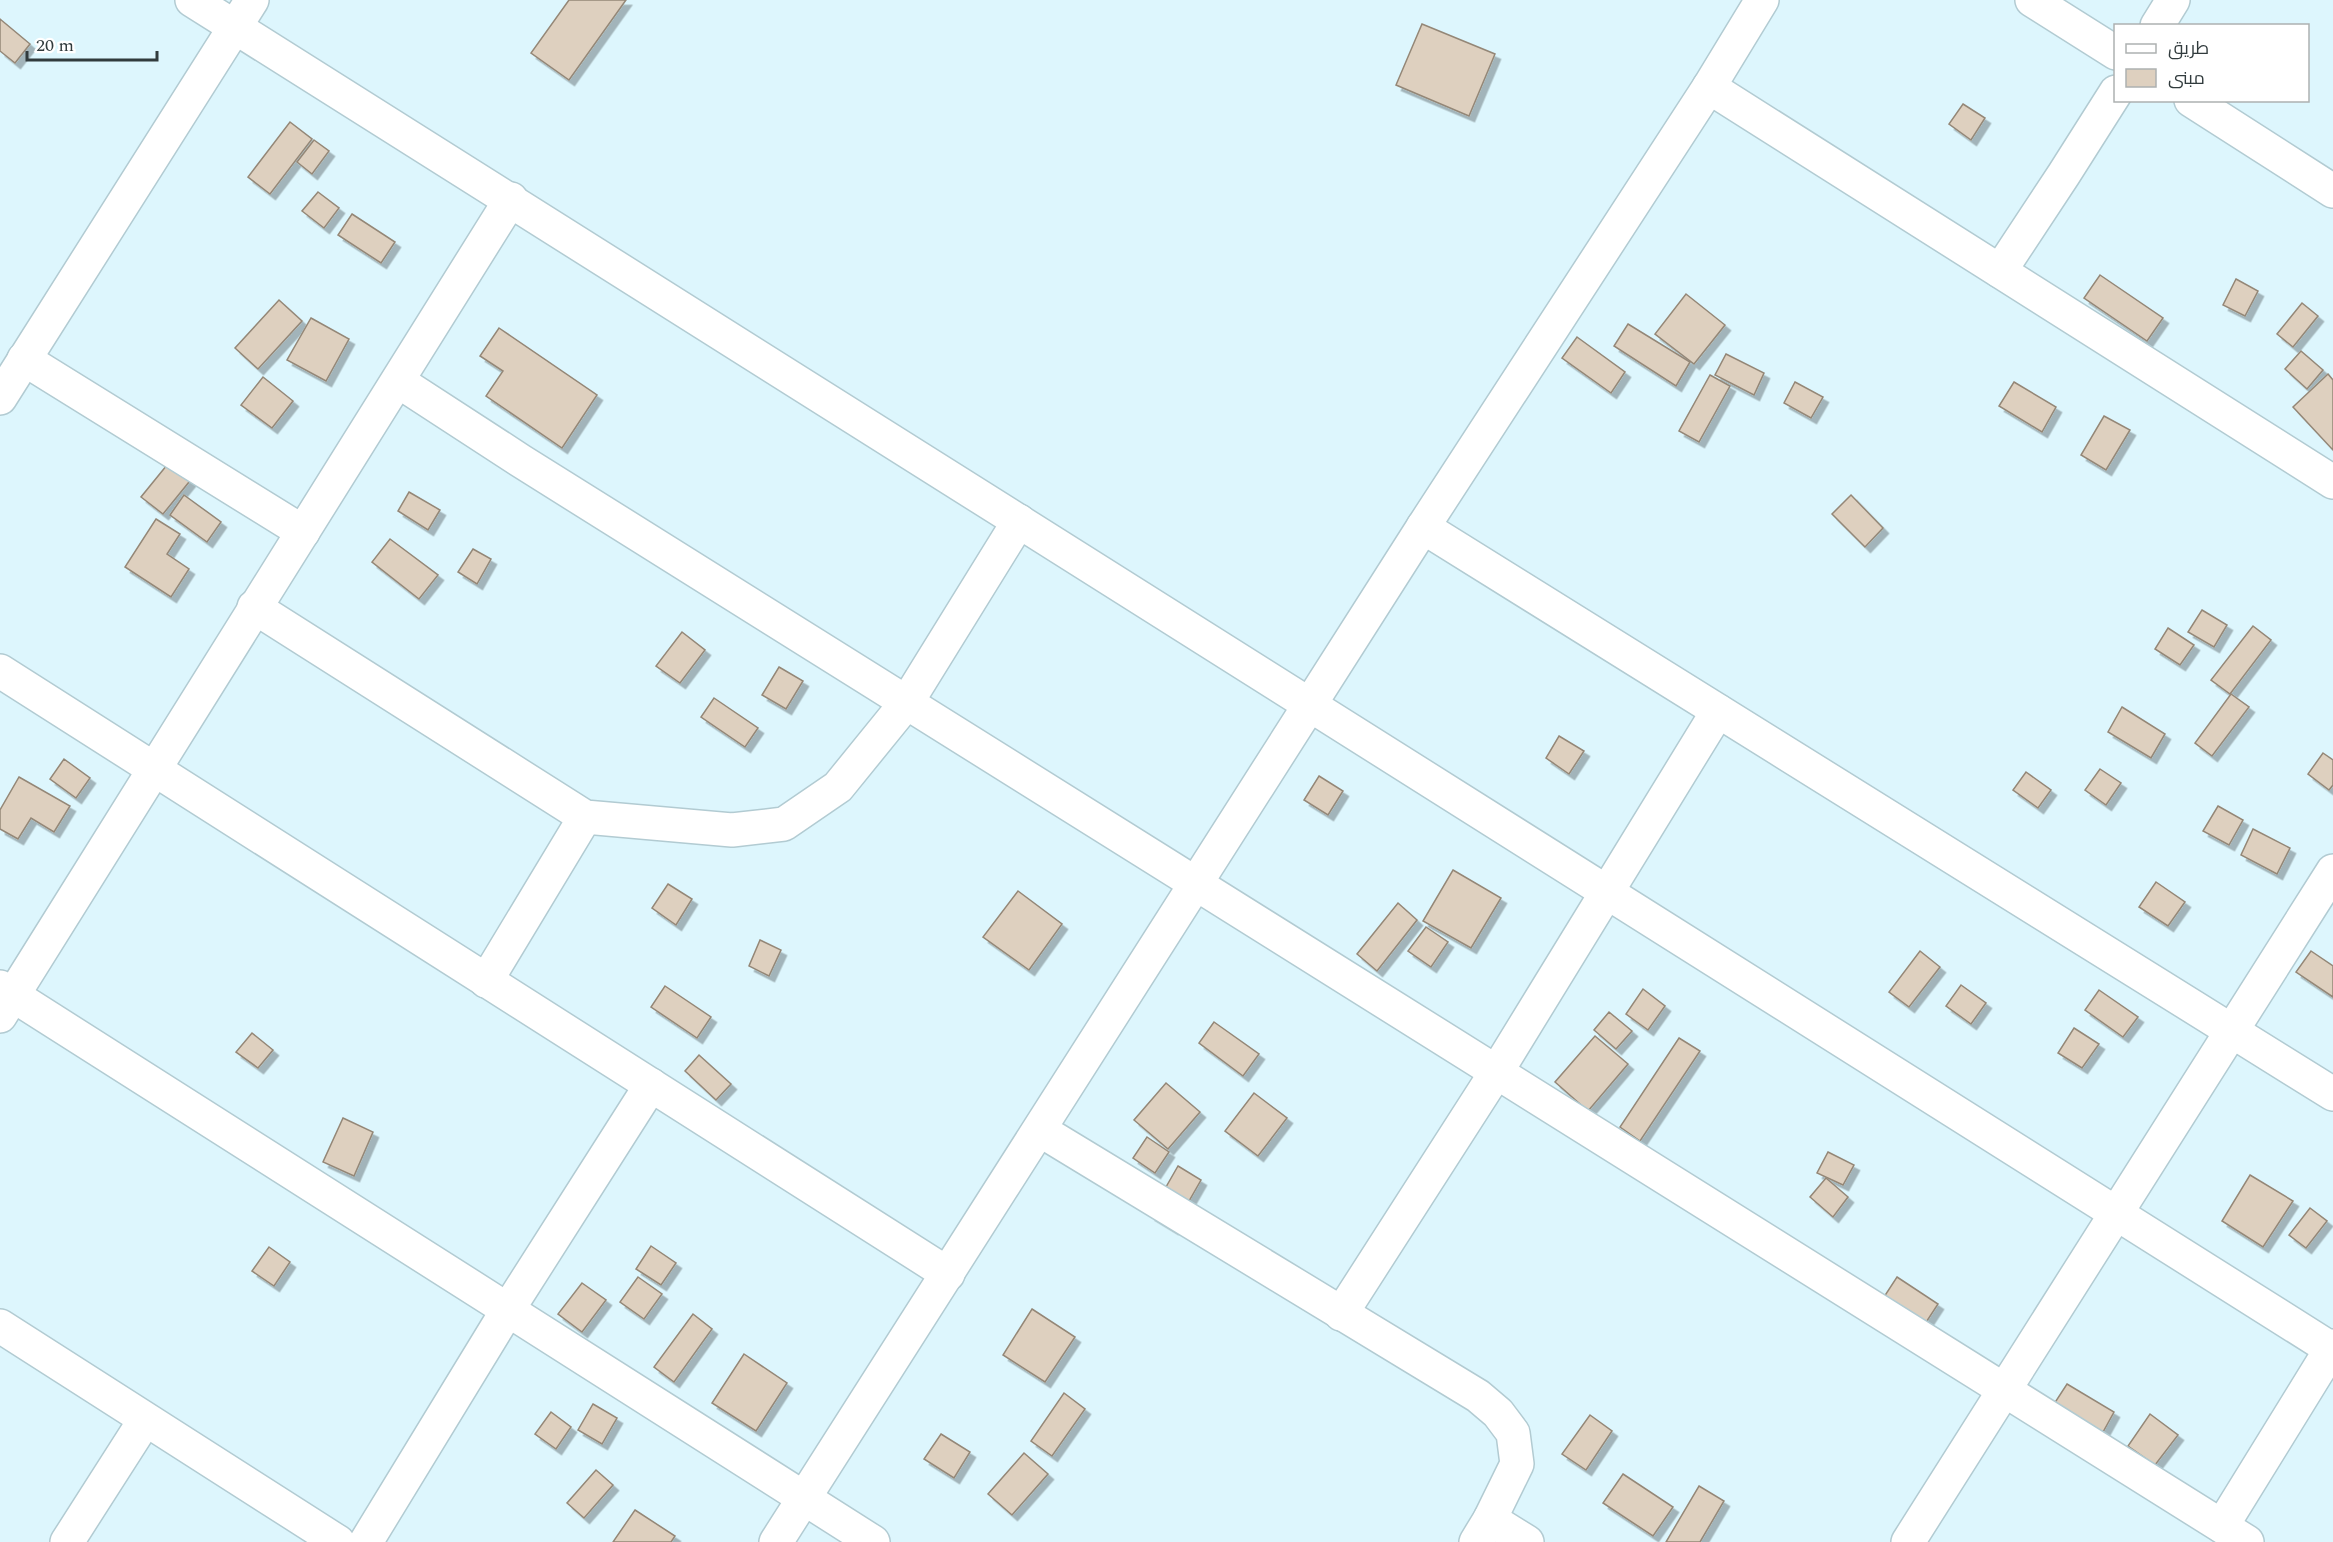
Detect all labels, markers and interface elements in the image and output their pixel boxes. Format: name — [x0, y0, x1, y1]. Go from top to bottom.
scale bar — [27, 24, 158, 62]
legend — [2114, 24, 2309, 102]
text: 20 m — [36, 32, 74, 59]
text: طريق — [2168, 35, 2209, 62]
text: مبنى — [2168, 65, 2205, 92]

